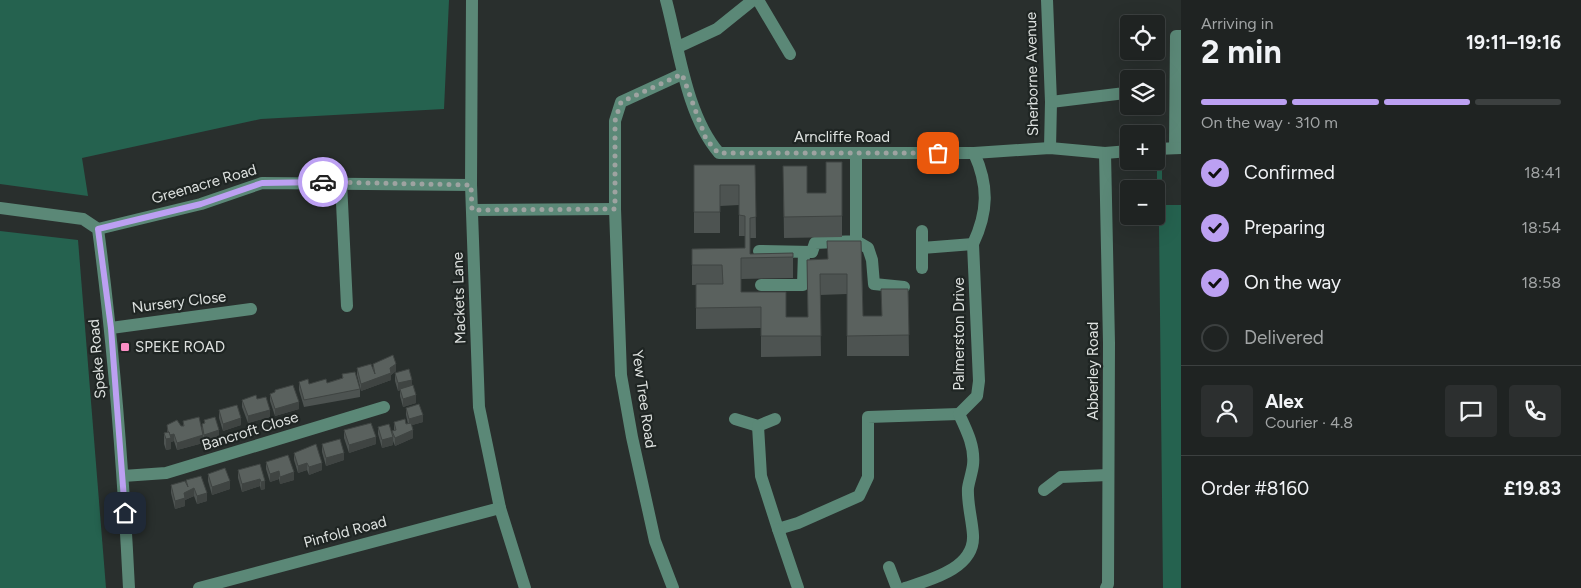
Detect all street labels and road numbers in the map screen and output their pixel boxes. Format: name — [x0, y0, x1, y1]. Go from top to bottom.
street label: Sherborne Avenue — [1022, 12, 1042, 136]
street label: Arncliffe Road — [794, 128, 890, 146]
street label: Greenacre Road — [149, 160, 259, 208]
street label: Mackets Lane — [448, 252, 470, 344]
street label: Palmerston Drive — [950, 277, 968, 391]
street label: Nursery Close — [131, 287, 227, 317]
street label: Speke Road — [85, 318, 109, 400]
street label: Abberley Road — [1084, 322, 1102, 420]
street label: Yew Tree Road — [628, 349, 660, 449]
street label: Bancroft Close — [200, 408, 300, 454]
street label: Pinfold Road — [302, 512, 388, 552]

